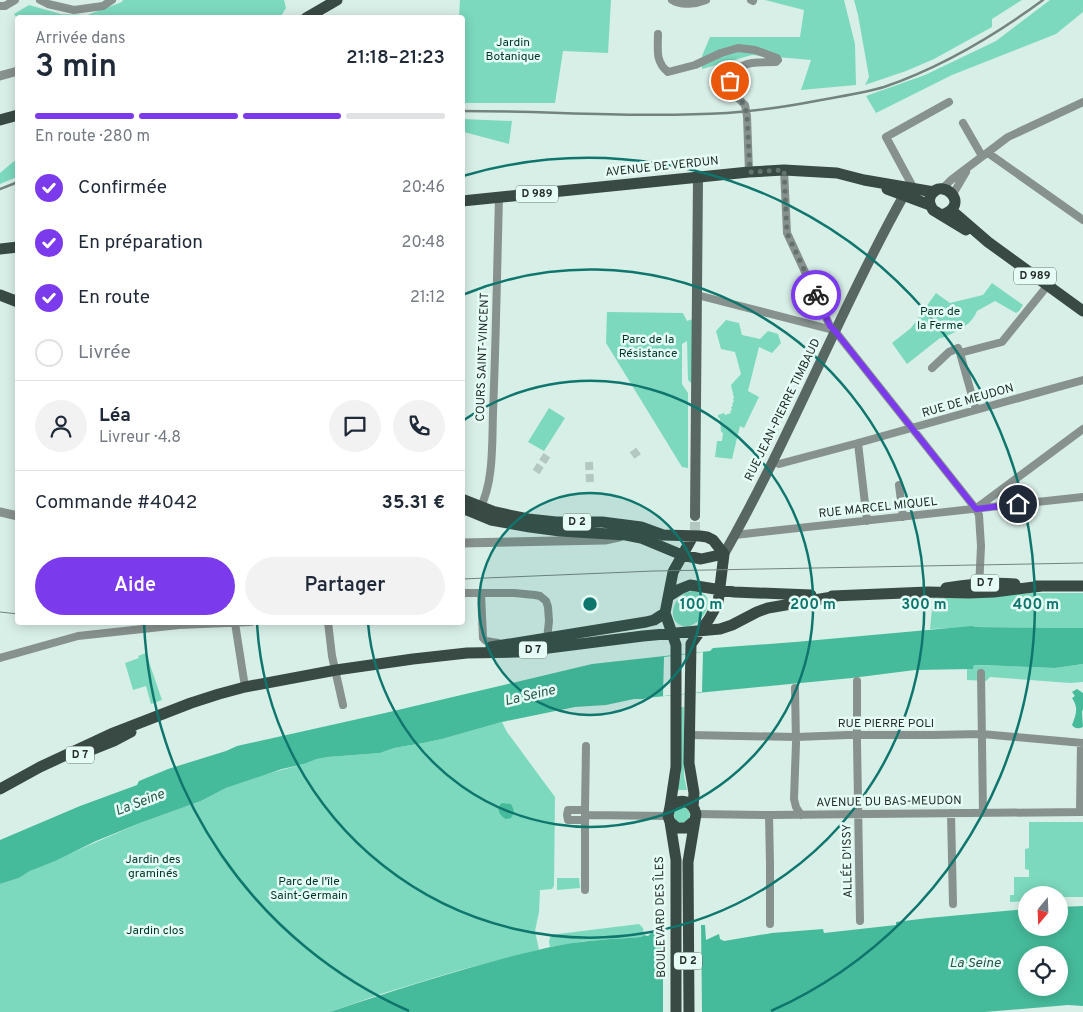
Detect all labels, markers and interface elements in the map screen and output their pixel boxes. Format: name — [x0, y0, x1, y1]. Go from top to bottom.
text: Arrivée dans — [35, 29, 125, 49]
park label: Jardin Botanique — [485, 35, 541, 65]
text: 21:18–21:23 — [346, 46, 445, 70]
text: 3 min — [35, 48, 117, 88]
pin — [709, 60, 751, 102]
icon: bag — [716, 67, 744, 95]
text: En route · 280 m — [35, 127, 150, 147]
street label: AVENUE DE VERDUN — [605, 153, 719, 181]
icon: check — [35, 174, 63, 202]
text: Confirmée — [78, 176, 167, 200]
text: 20:46 — [402, 178, 445, 198]
road number: D 989 — [516, 185, 558, 202]
icon: check — [35, 229, 63, 257]
text: En préparation — [78, 231, 203, 255]
text: 20:48 — [402, 233, 445, 253]
road number: D 989 — [1014, 268, 1056, 284]
courier — [791, 270, 841, 320]
icon: bike — [802, 281, 830, 309]
icon: check — [35, 284, 63, 312]
text: En route — [78, 286, 150, 310]
text: 21:12 — [410, 288, 445, 308]
street label: COURS SAINT-VINCENT — [473, 292, 493, 422]
park label: Parc de la Ferme — [917, 304, 963, 334]
park label: Parc de la Résistance — [619, 332, 677, 362]
street label: RUE JEAN-PIERRE TIMBAUD — [741, 336, 825, 484]
text: Livrée — [78, 341, 131, 365]
street label: RUE DE MEUDON — [920, 380, 1016, 422]
button: person — [35, 400, 87, 452]
button: chat — [329, 400, 381, 452]
button: phone — [393, 400, 445, 452]
text: Léa — [99, 404, 131, 428]
text: Livreur · 4.8 — [99, 428, 181, 448]
pin — [997, 483, 1039, 525]
icon: home — [1004, 490, 1032, 518]
text: Commande #4042 — [35, 491, 197, 515]
text: 35.31 € — [382, 491, 445, 515]
street label: RUE MARCEL MIQUEL — [818, 494, 938, 522]
road number: D 2 — [563, 514, 591, 530]
button: Aide — [35, 557, 235, 615]
button: Partager — [245, 557, 445, 615]
road number: D 7 — [971, 574, 999, 592]
centre of rings — [581, 595, 599, 613]
text: 100 m — [680, 596, 722, 615]
text: 200 m — [790, 596, 836, 615]
text: 300 m — [901, 596, 947, 615]
text: 400 m — [1013, 596, 1059, 615]
road number: D 7 — [519, 642, 547, 658]
water label: La Seine — [503, 682, 558, 710]
street label: RUE PIERRE POLI — [838, 716, 934, 732]
road number: D 7 — [66, 746, 94, 764]
water label: La Seine — [113, 786, 168, 820]
street label: AVENUE DU BAS-MEUDON — [816, 793, 962, 811]
street label: ALLÉE D'ISSY — [839, 823, 857, 898]
park label: Jardin des graminés — [125, 852, 181, 882]
street label: BOULEVARD DES ÎLES — [652, 856, 670, 978]
park label: Parc de l'île Saint-Germain — [270, 874, 348, 904]
north arrow — [1018, 886, 1068, 936]
map controls — [1018, 886, 1068, 996]
park label: Jardin clos — [126, 923, 184, 939]
button: locate — [1018, 946, 1068, 996]
road number: D 2 — [674, 952, 702, 969]
water label: La Seine — [949, 955, 1001, 972]

